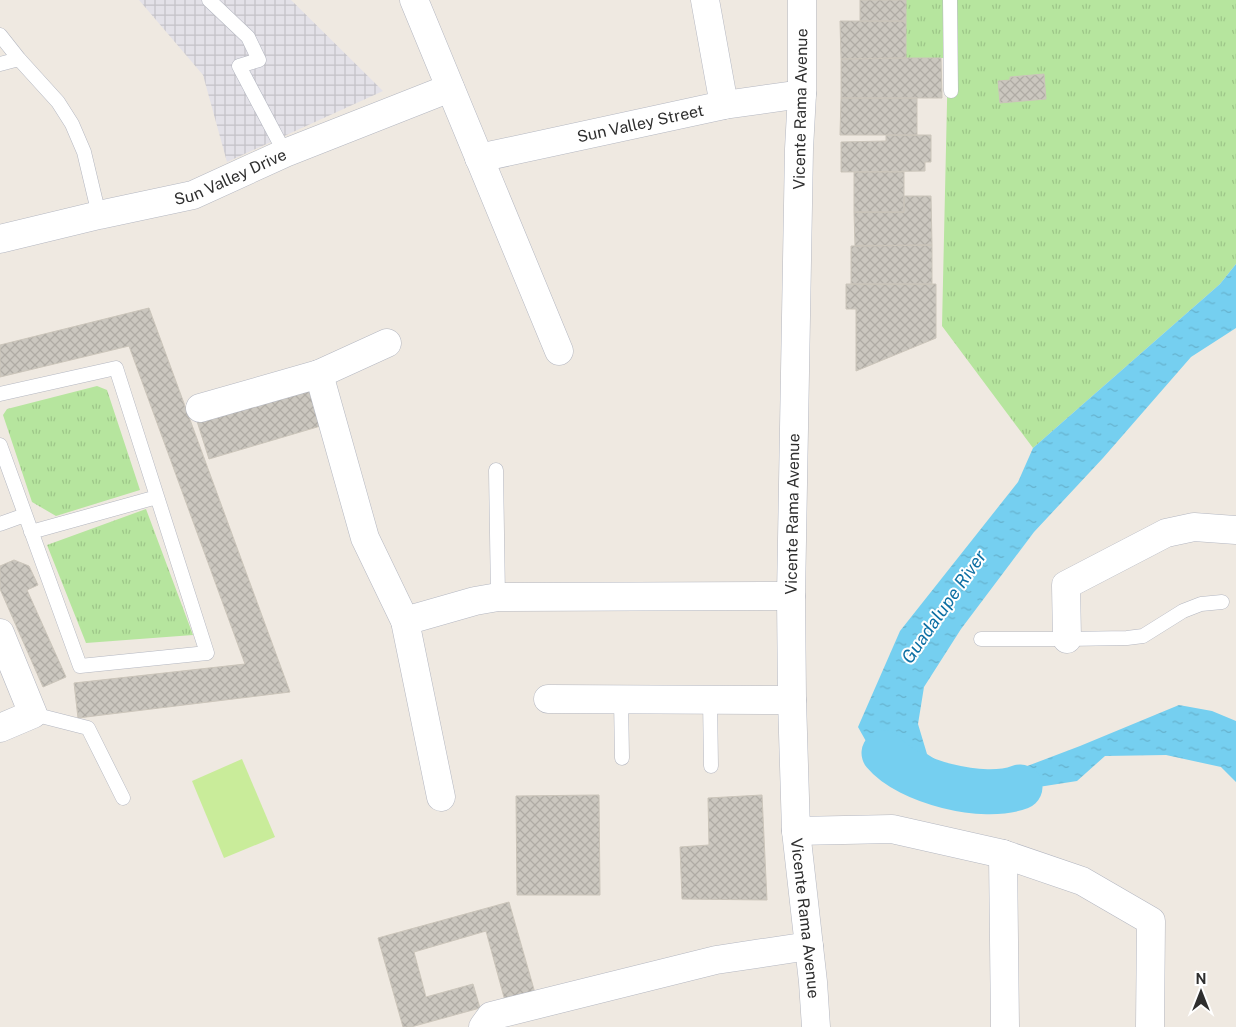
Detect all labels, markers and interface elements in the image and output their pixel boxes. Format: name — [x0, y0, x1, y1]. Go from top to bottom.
street label: Vicente Rama Avenue — [790, 28, 811, 190]
street label: Sun Valley Street — [575, 101, 705, 147]
street label: Sun Valley Drive — [172, 145, 289, 209]
street label: Vicente Rama Avenue — [782, 433, 803, 595]
water label: Guadalupe River — [897, 546, 991, 667]
street label: Vicente Rama Avenue — [787, 837, 823, 999]
north arrow — [1176, 967, 1226, 1017]
text: N — [1196, 971, 1206, 987]

